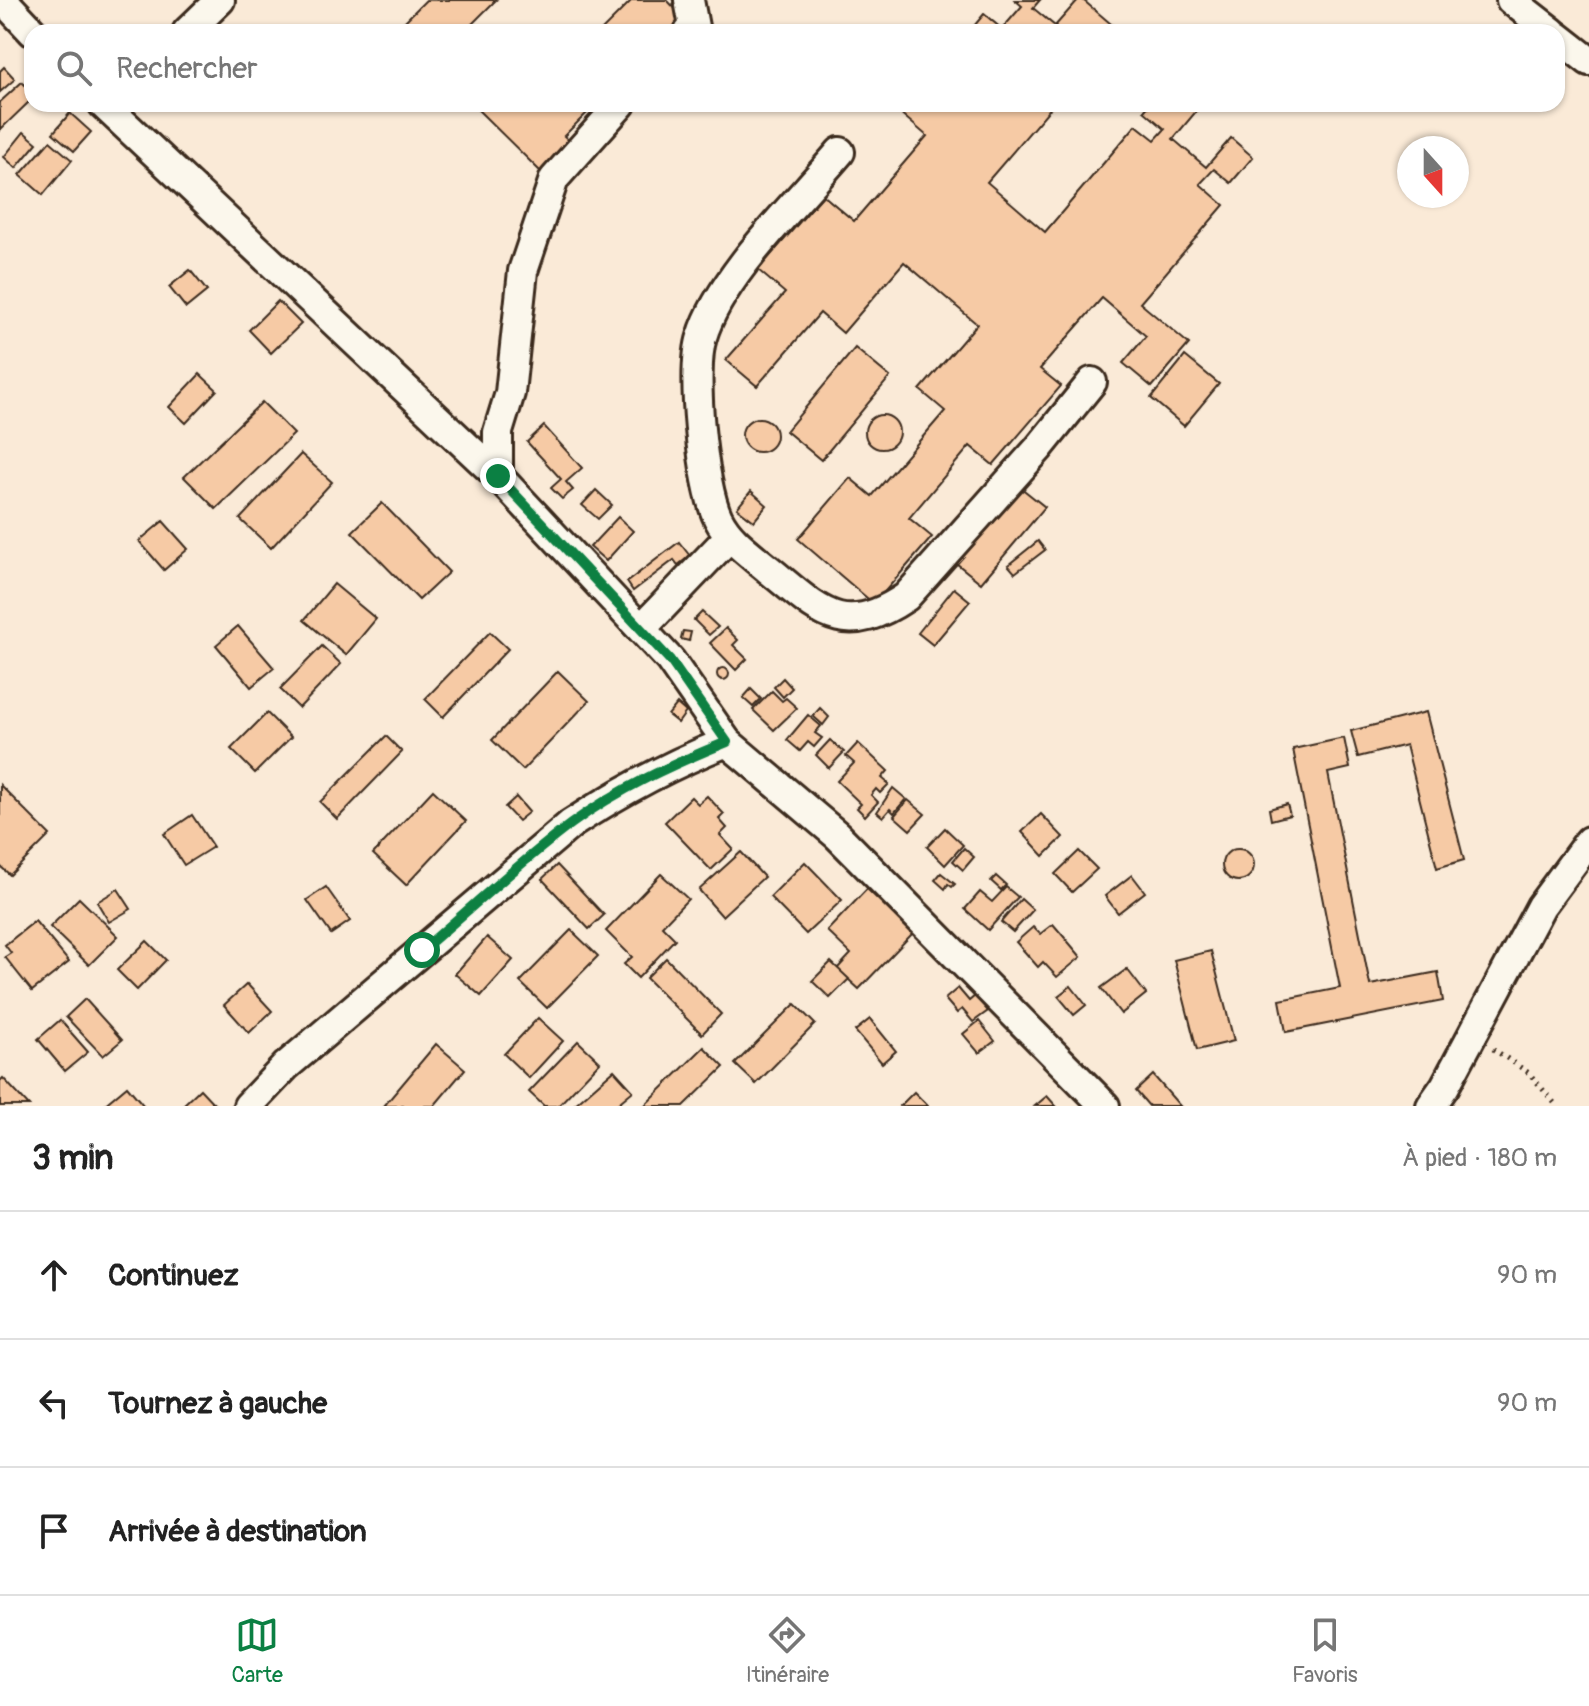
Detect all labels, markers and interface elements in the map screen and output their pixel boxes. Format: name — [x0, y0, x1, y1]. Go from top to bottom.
search box — [24, 24, 1565, 112]
icon: search — [52, 46, 96, 90]
text: Rechercher — [116, 50, 258, 87]
north arrow — [1397, 136, 1469, 208]
route end — [480, 458, 516, 494]
route start — [404, 932, 440, 968]
text: 3 min — [32, 1137, 114, 1180]
text: À pied · 180 m — [1402, 1142, 1557, 1174]
icon: ahead — [32, 1253, 76, 1297]
text: Continuez — [108, 1257, 239, 1294]
text: 90 m — [1497, 1259, 1557, 1291]
icon: left — [32, 1381, 76, 1425]
text: Tournez à gauche — [108, 1385, 327, 1422]
text: 90 m — [1497, 1387, 1557, 1419]
icon: arrive — [32, 1509, 76, 1553]
text: Arrivée à destination — [108, 1513, 367, 1550]
tab: Carte — [231, 1613, 283, 1689]
tab: Itinéraire — [746, 1613, 829, 1689]
tab: Favoris — [1292, 1613, 1358, 1689]

